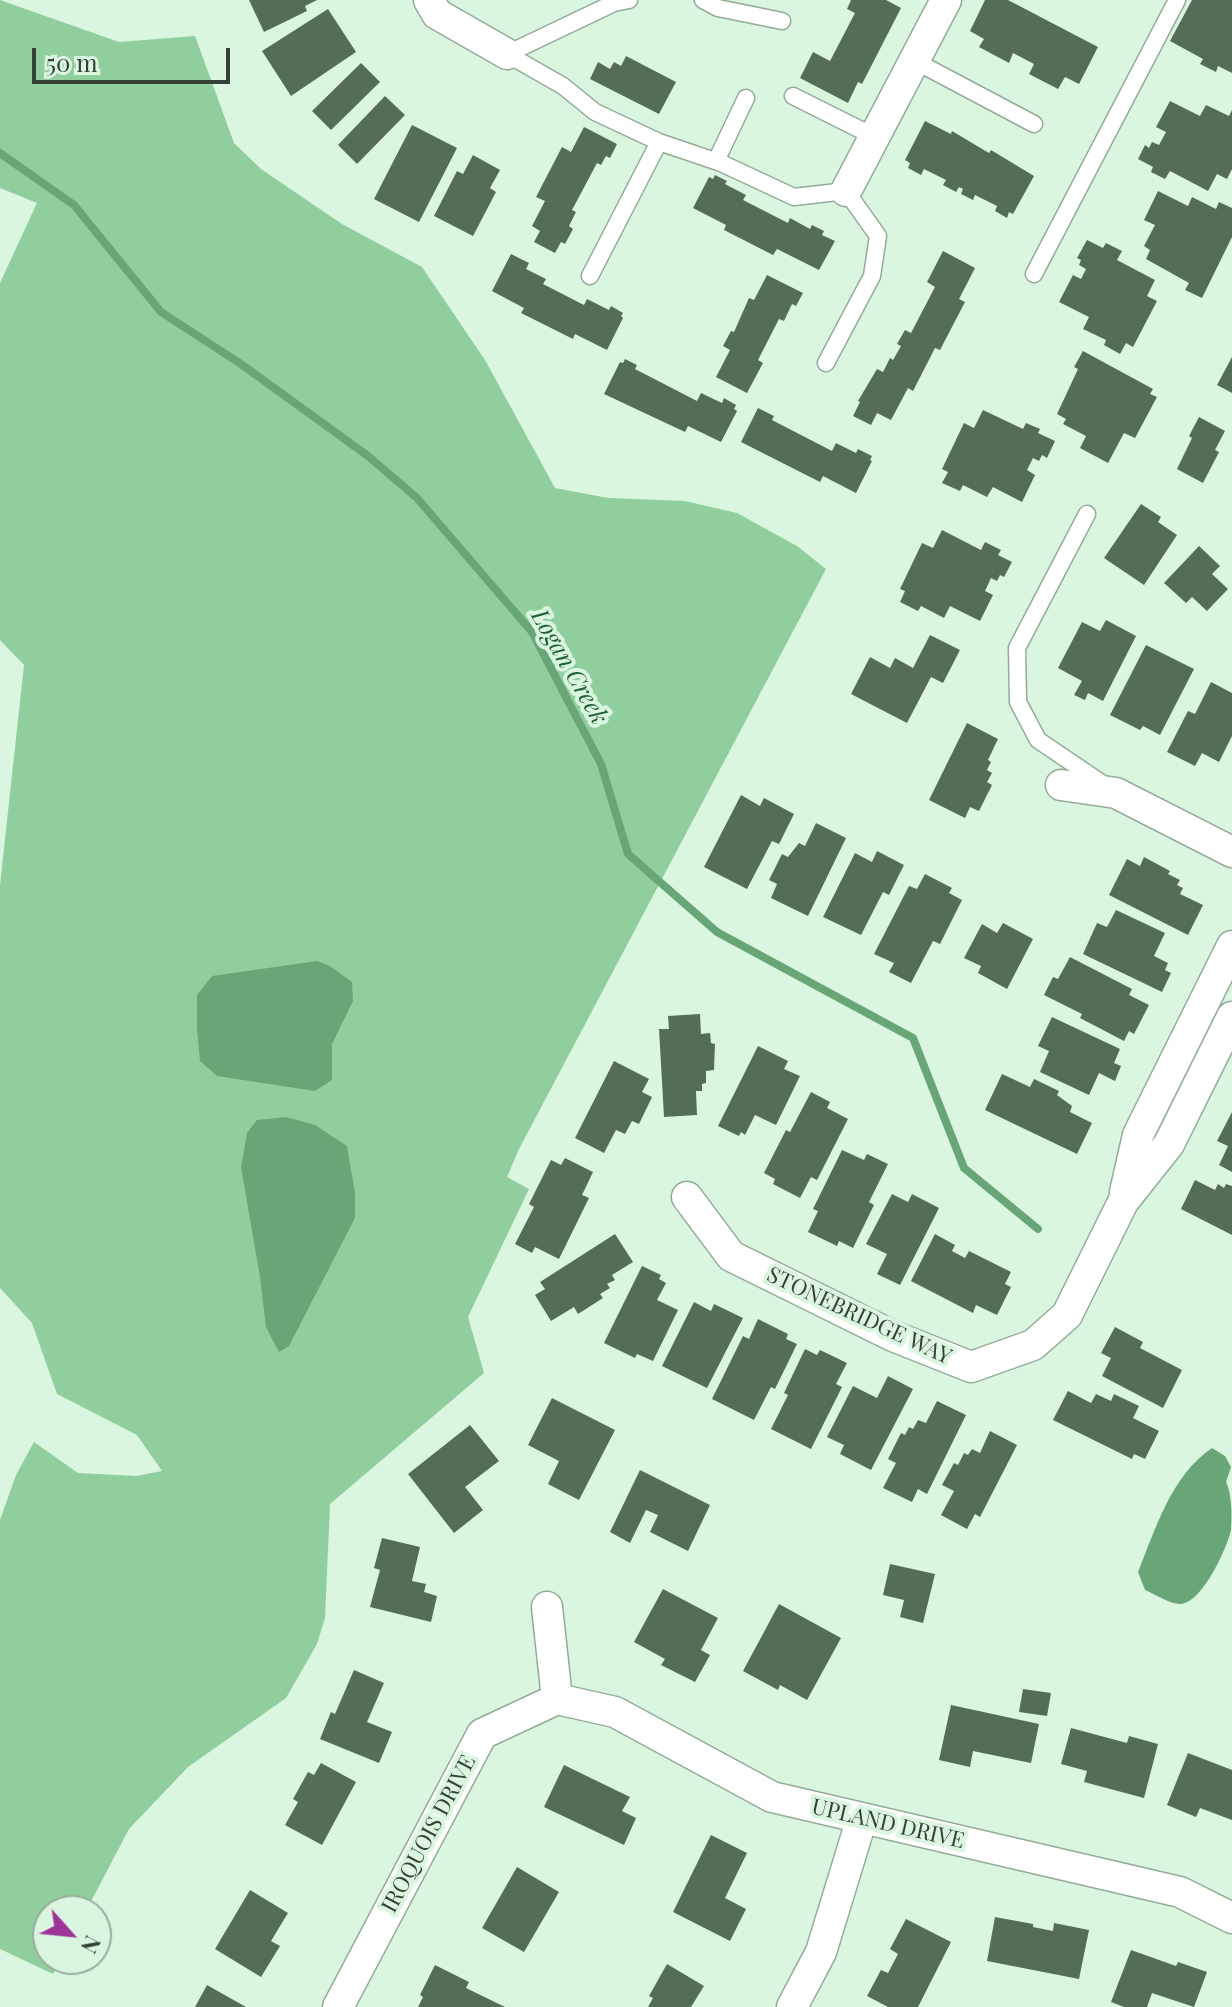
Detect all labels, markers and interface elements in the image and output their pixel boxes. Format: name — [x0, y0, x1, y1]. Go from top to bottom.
scale bar — [36, 32, 234, 82]
text: 50 m — [46, 46, 98, 78]
water label: Logan Creek — [525, 604, 613, 730]
street label: STONEBRIDGE WAY — [763, 1262, 955, 1370]
street label: IROQUOIS DRIVE — [376, 1751, 482, 1917]
street label: UPLAND DRIVE — [809, 1794, 967, 1854]
north arrow — [32, 1895, 112, 1975]
text: N — [75, 1931, 109, 1959]

